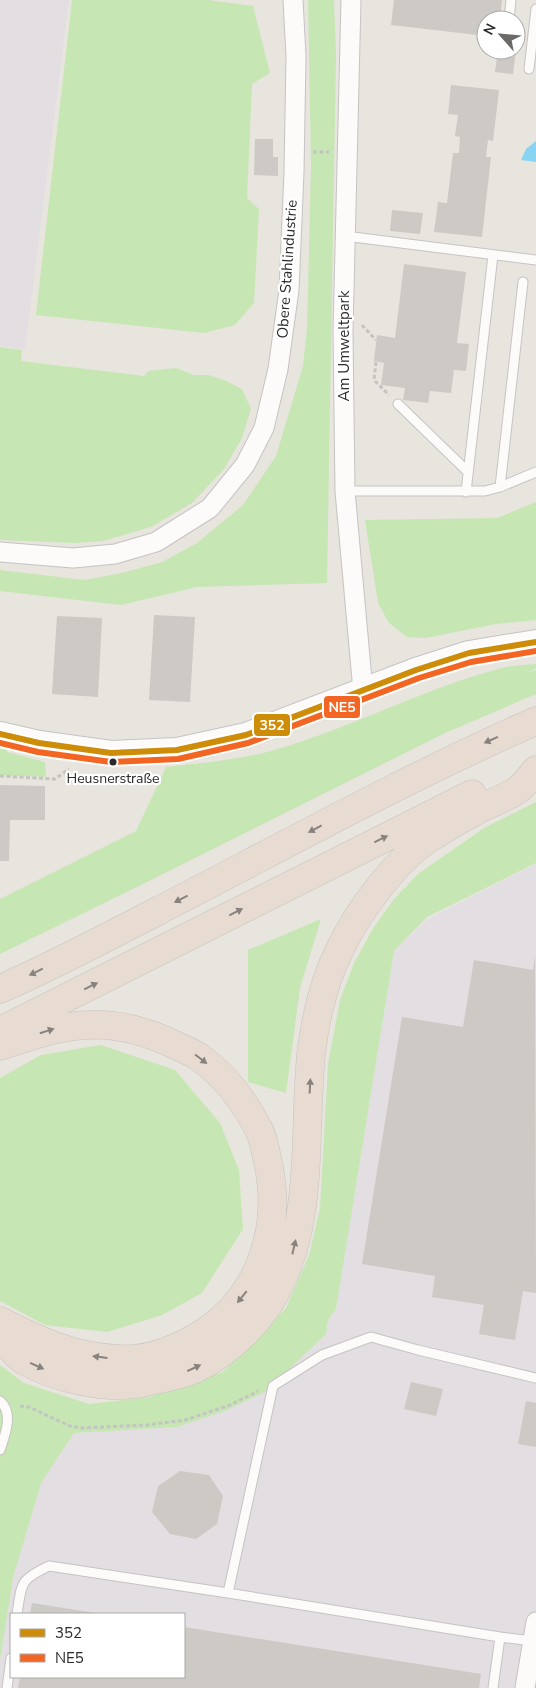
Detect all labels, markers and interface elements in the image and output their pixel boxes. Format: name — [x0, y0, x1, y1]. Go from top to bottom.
north arrow — [476, 10, 526, 60]
text: N — [479, 20, 501, 38]
street label: Obere Stahlindustrie — [272, 199, 302, 339]
street label: Am Umweltpark — [334, 290, 354, 401]
line badge: NE5 — [323, 695, 361, 719]
text: NE5 — [328, 698, 356, 717]
line badge: 352 — [253, 713, 291, 737]
text: 352 — [259, 716, 285, 735]
one-way arrow — [484, 737, 498, 745]
marker: Heusnerstraße — [108, 757, 118, 767]
place label: Heusnerstraße — [66, 769, 160, 788]
one-way arrow — [308, 825, 322, 833]
one-way arrow — [373, 835, 388, 843]
one-way arrow — [174, 895, 188, 903]
one-way arrow — [228, 908, 243, 916]
one-way arrow — [29, 968, 43, 976]
one-way arrow — [84, 982, 98, 990]
one-way arrow — [39, 1027, 54, 1035]
one-way arrow — [194, 1054, 207, 1065]
one-way arrow — [306, 1077, 314, 1093]
one-way arrow — [290, 1240, 298, 1255]
one-way arrow — [237, 1290, 248, 1303]
one-way arrow — [92, 1353, 108, 1361]
one-way arrow — [30, 1362, 44, 1370]
one-way arrow — [187, 1364, 202, 1373]
legend — [10, 1613, 185, 1678]
text: 352 — [55, 1623, 82, 1643]
text: NE5 — [55, 1648, 84, 1668]

